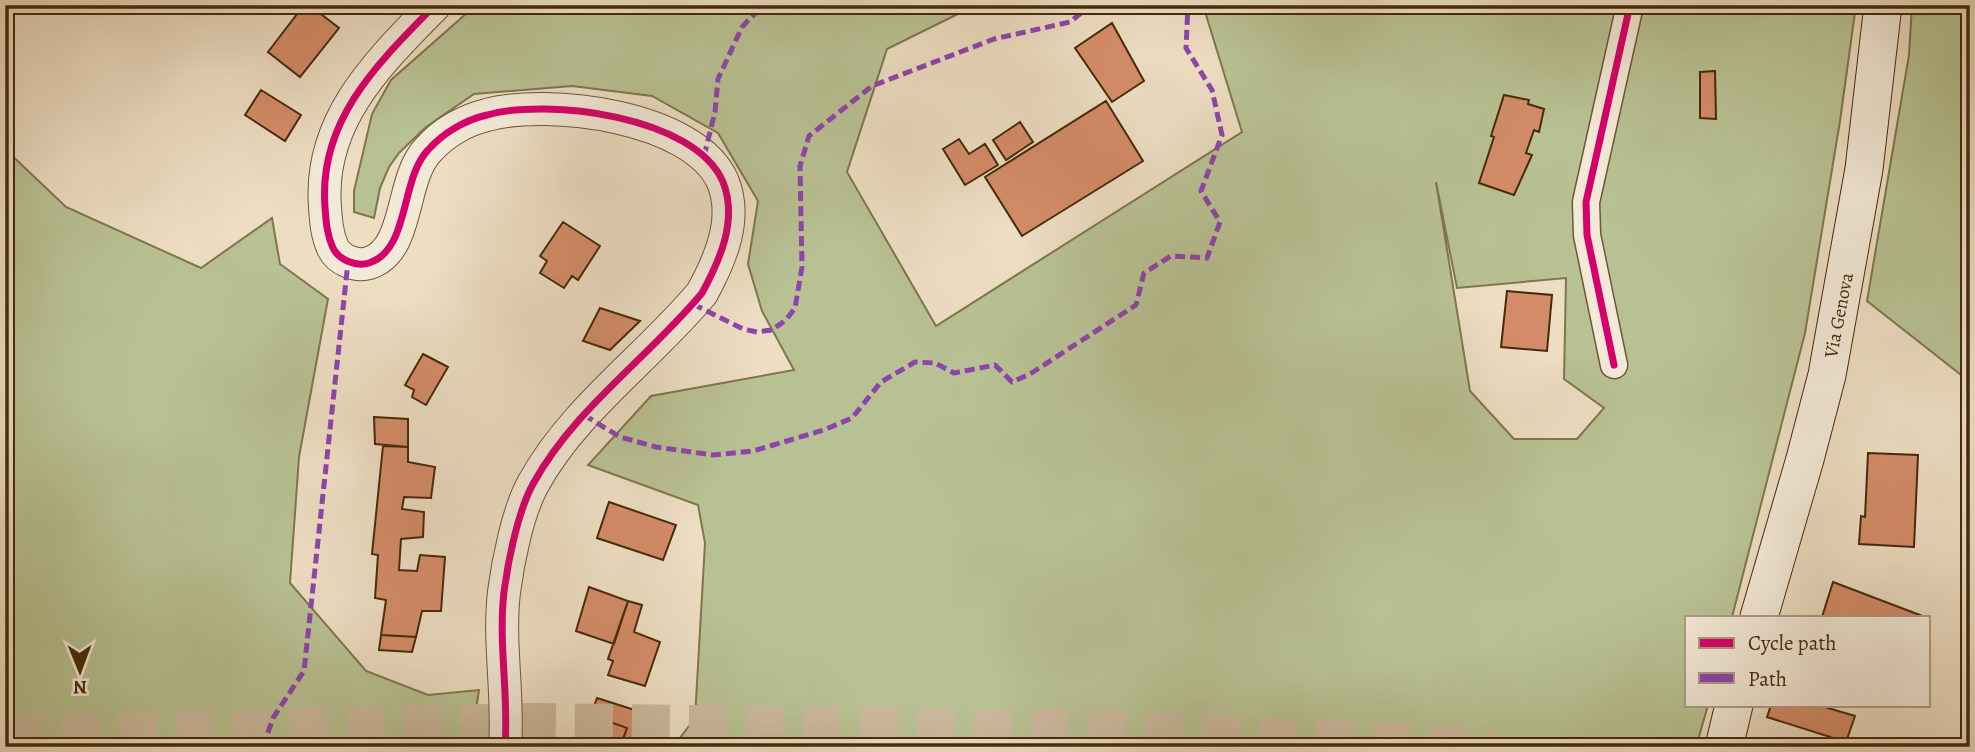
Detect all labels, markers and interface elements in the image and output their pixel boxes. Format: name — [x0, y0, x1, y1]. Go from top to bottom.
street label: Via Genova — [1818, 270, 1860, 361]
legend — [1685, 616, 1930, 706]
text: Cycle path — [1748, 629, 1837, 657]
north arrow — [46, 636, 116, 706]
text: Path — [1748, 665, 1787, 693]
text: N — [73, 674, 87, 700]

